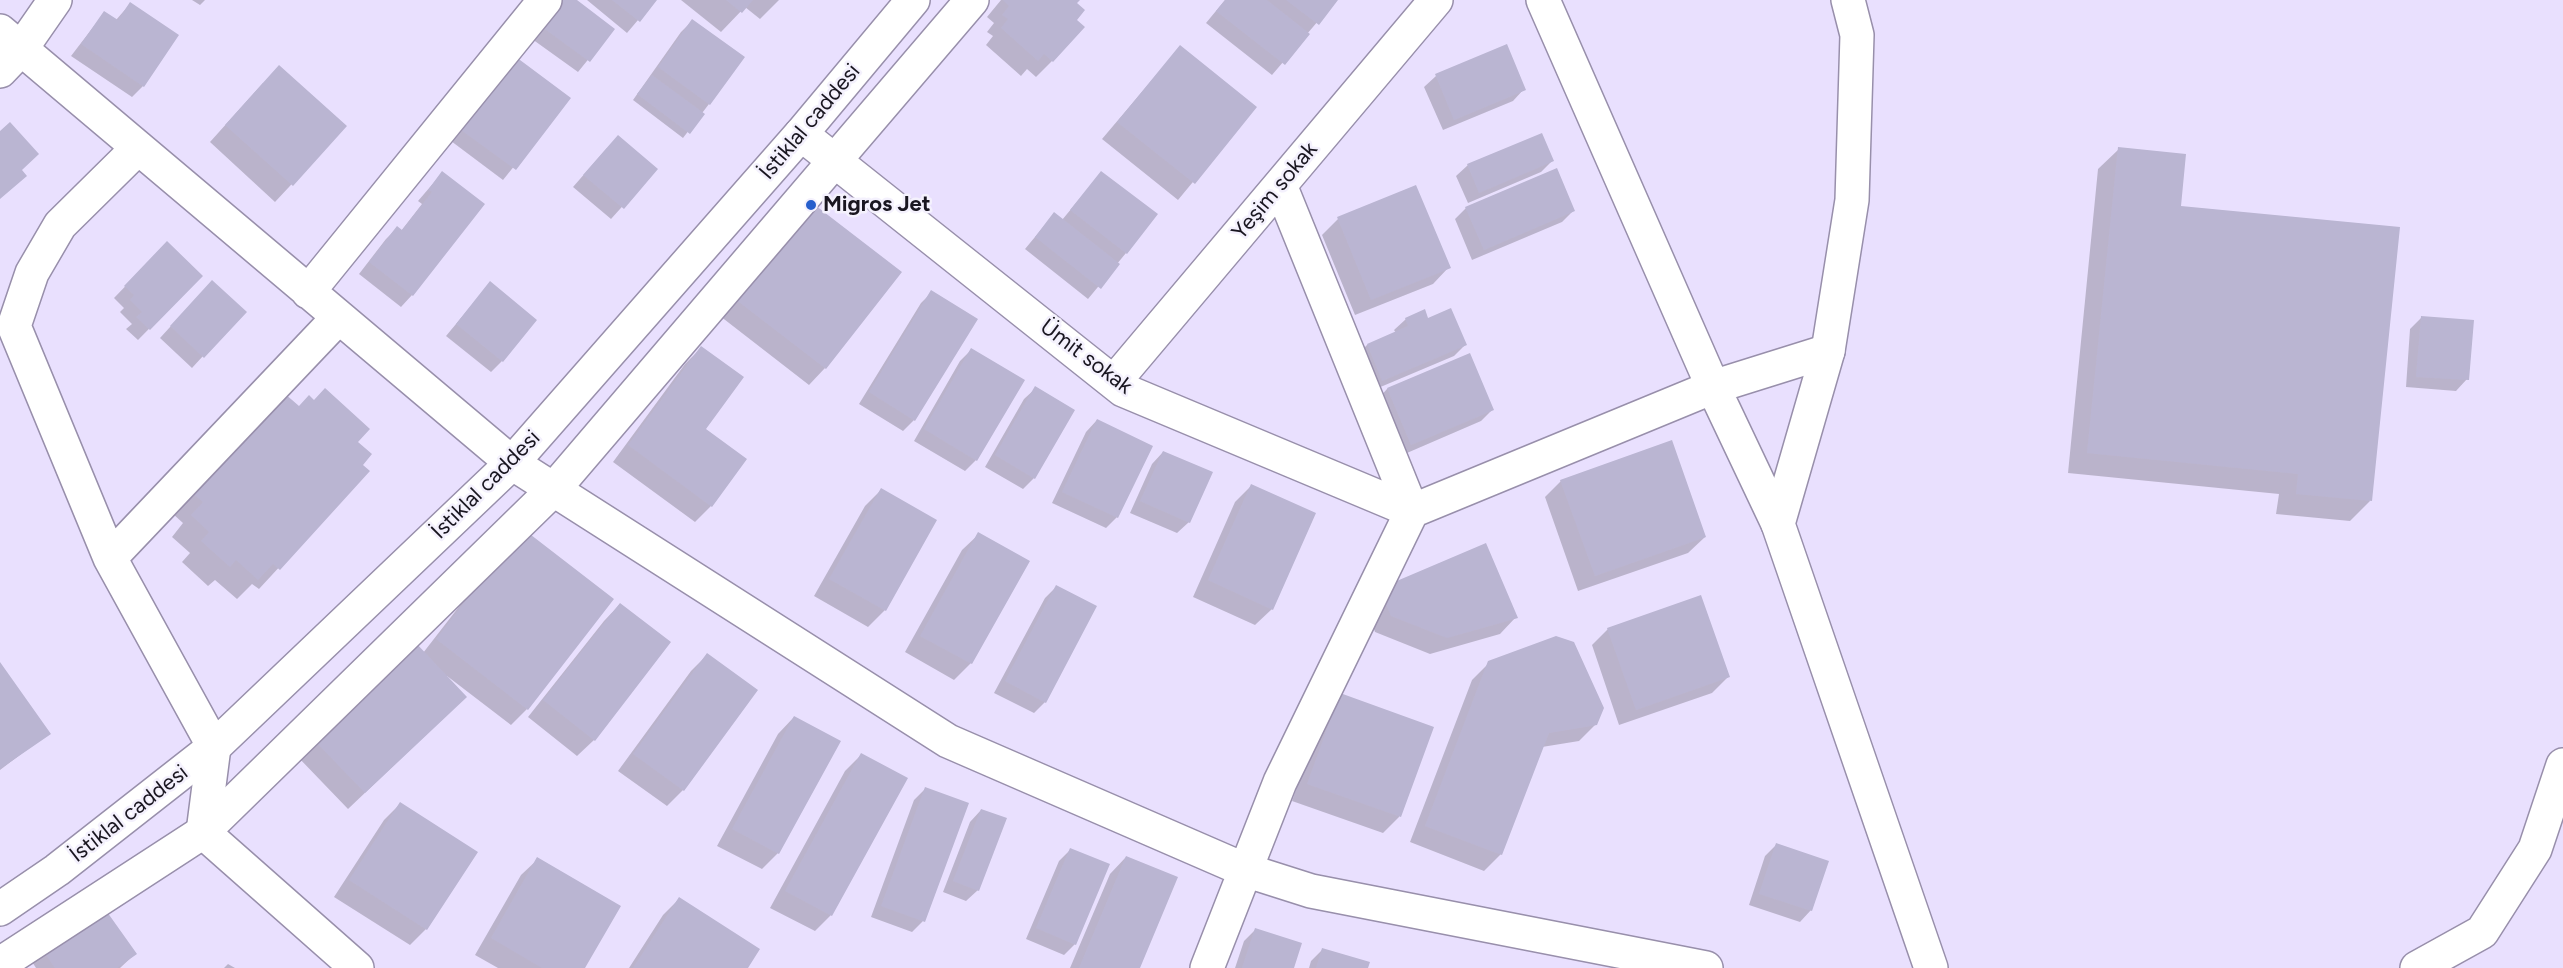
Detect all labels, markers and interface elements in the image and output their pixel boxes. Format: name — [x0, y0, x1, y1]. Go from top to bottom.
street label: İstiklal caddesi — [754, 59, 866, 185]
street label: Yeşim sokak — [1227, 137, 1323, 245]
place label: Migros Jet — [823, 192, 931, 218]
marker: Migros Jet — [804, 198, 818, 212]
street label: Ümit sokak — [1035, 314, 1137, 400]
street label: İstiklal caddesi — [426, 425, 546, 545]
street label: İstiklal caddesi — [65, 760, 193, 868]

